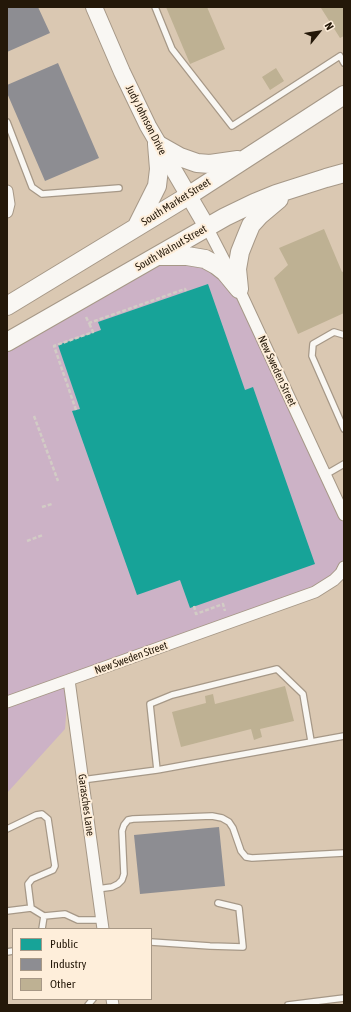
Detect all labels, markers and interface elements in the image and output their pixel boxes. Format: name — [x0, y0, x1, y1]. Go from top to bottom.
north arrow — [299, 12, 339, 52]
text: N — [323, 20, 336, 32]
street label: Judy Johnson Drive — [123, 83, 169, 157]
street label: South Market Street — [139, 175, 213, 229]
street label: South Walnut Street — [133, 222, 209, 274]
street label: New Sweden Street — [255, 334, 299, 408]
street label: New Sweden Street — [93, 639, 169, 677]
street label: Garasches Lane — [75, 773, 97, 837]
legend — [12, 928, 152, 1000]
text: Public — [50, 937, 78, 951]
text: Industry — [50, 957, 87, 971]
text: Other — [50, 977, 75, 991]

